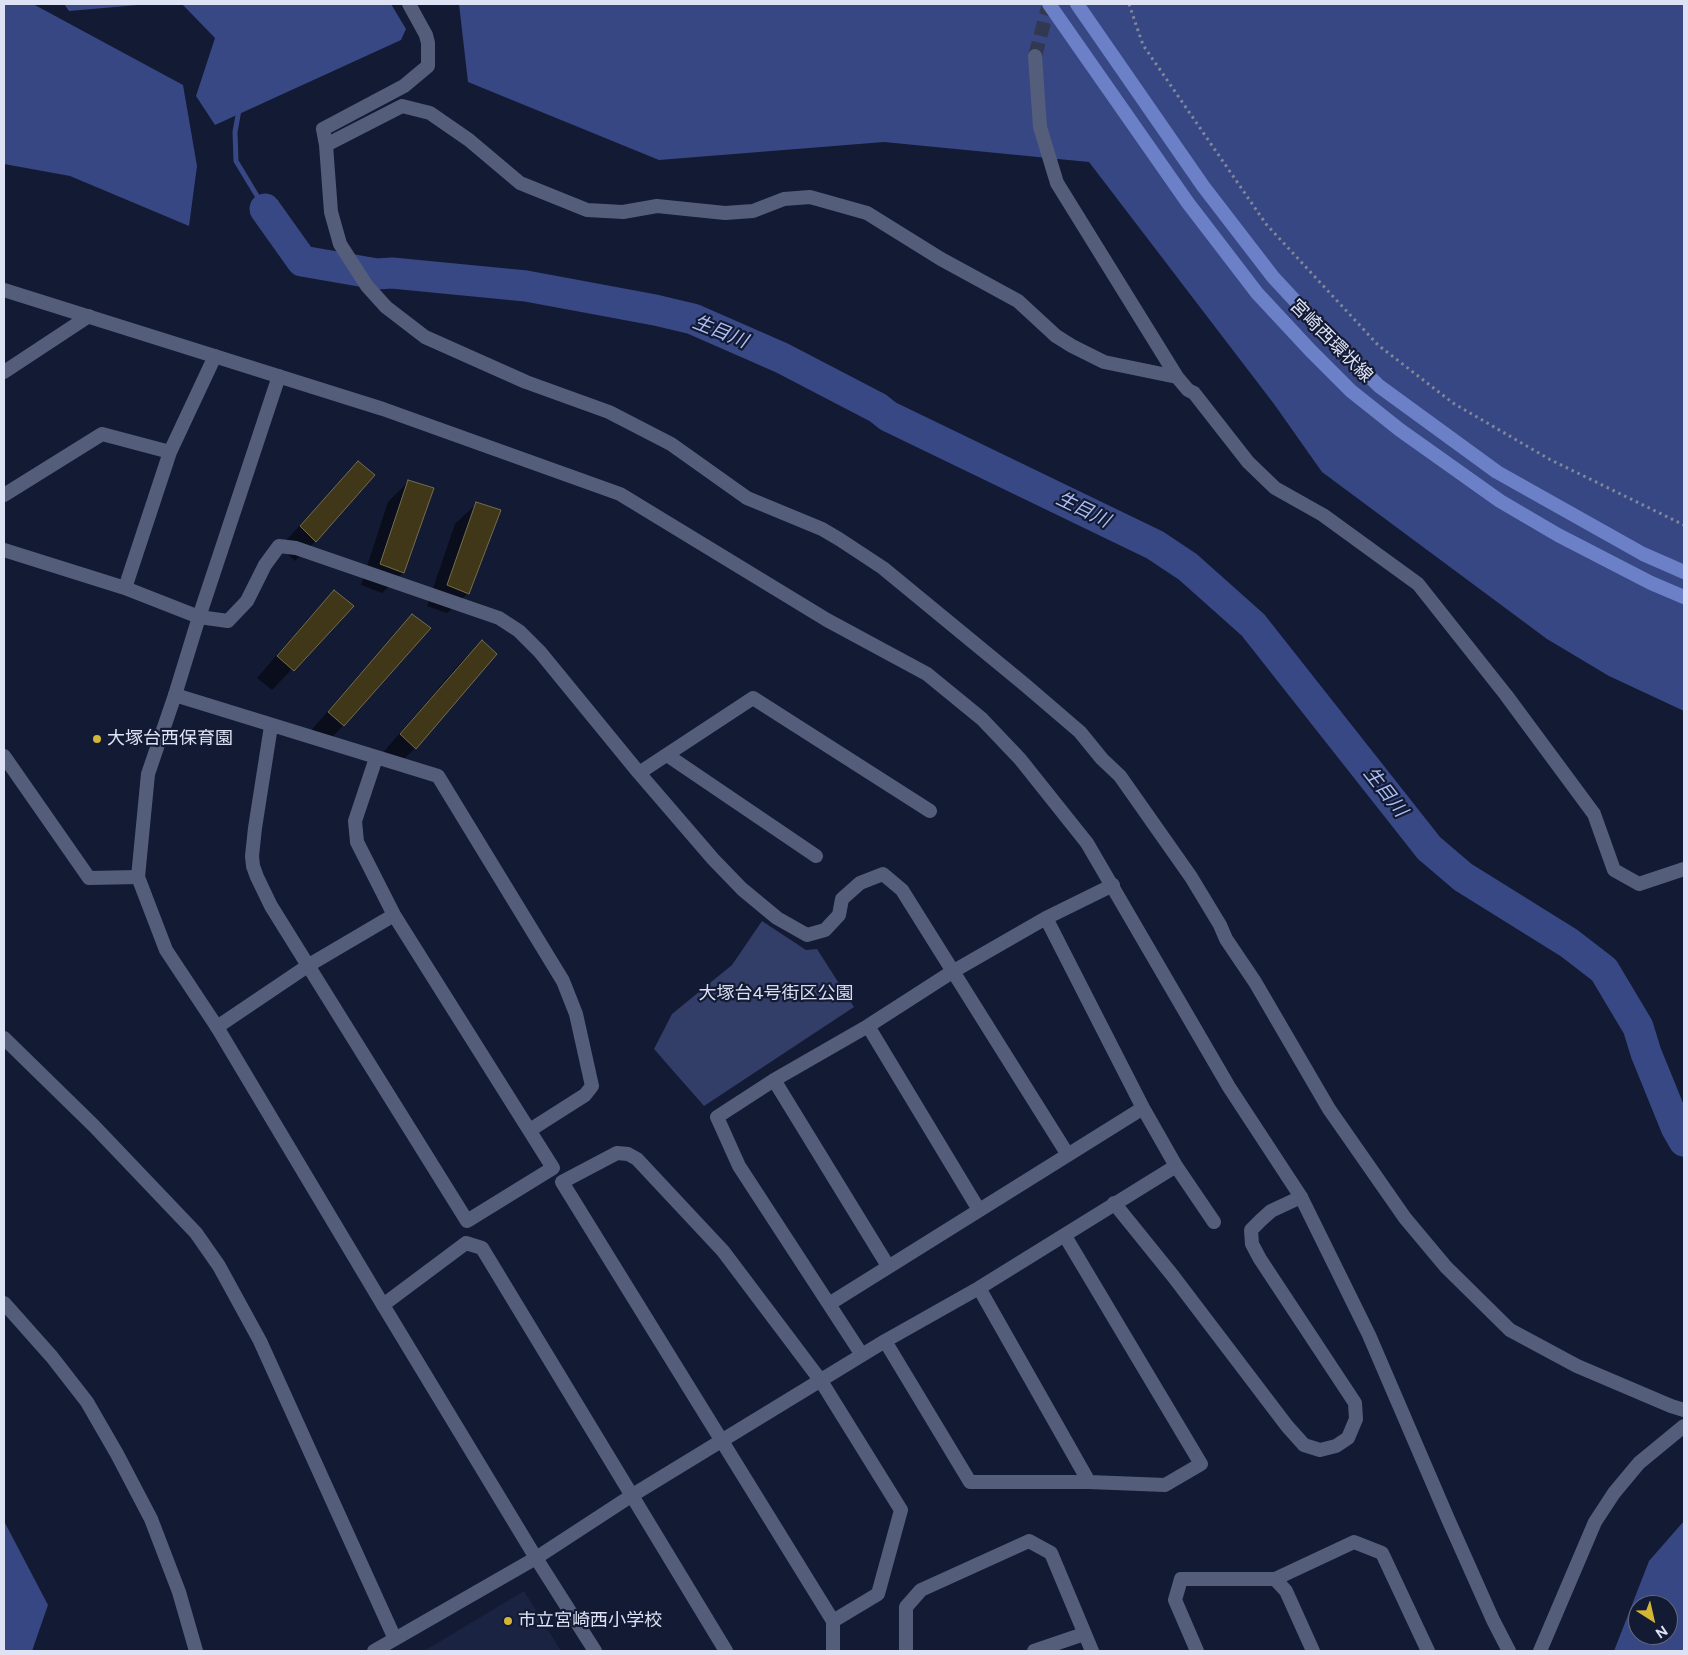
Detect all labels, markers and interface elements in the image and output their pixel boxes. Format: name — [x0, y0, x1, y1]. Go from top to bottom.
street label: 宮崎西環状線 — [1285, 295, 1377, 387]
water label: 生目川 — [689, 311, 751, 353]
water label: 生目川 — [1052, 487, 1114, 533]
place label: 大塚台西保育園 — [107, 728, 233, 750]
marker: 大塚台西保育園 — [91, 733, 103, 745]
water label: 生目川 — [1358, 763, 1412, 821]
park label: 大塚台4号街区公園 — [698, 983, 854, 1005]
north arrow — [1628, 1595, 1678, 1645]
place label: 市立宮崎西小学校 — [518, 1610, 662, 1632]
marker: 市立宮崎西小学校 — [502, 1615, 514, 1627]
text: N — [1652, 1622, 1671, 1642]

